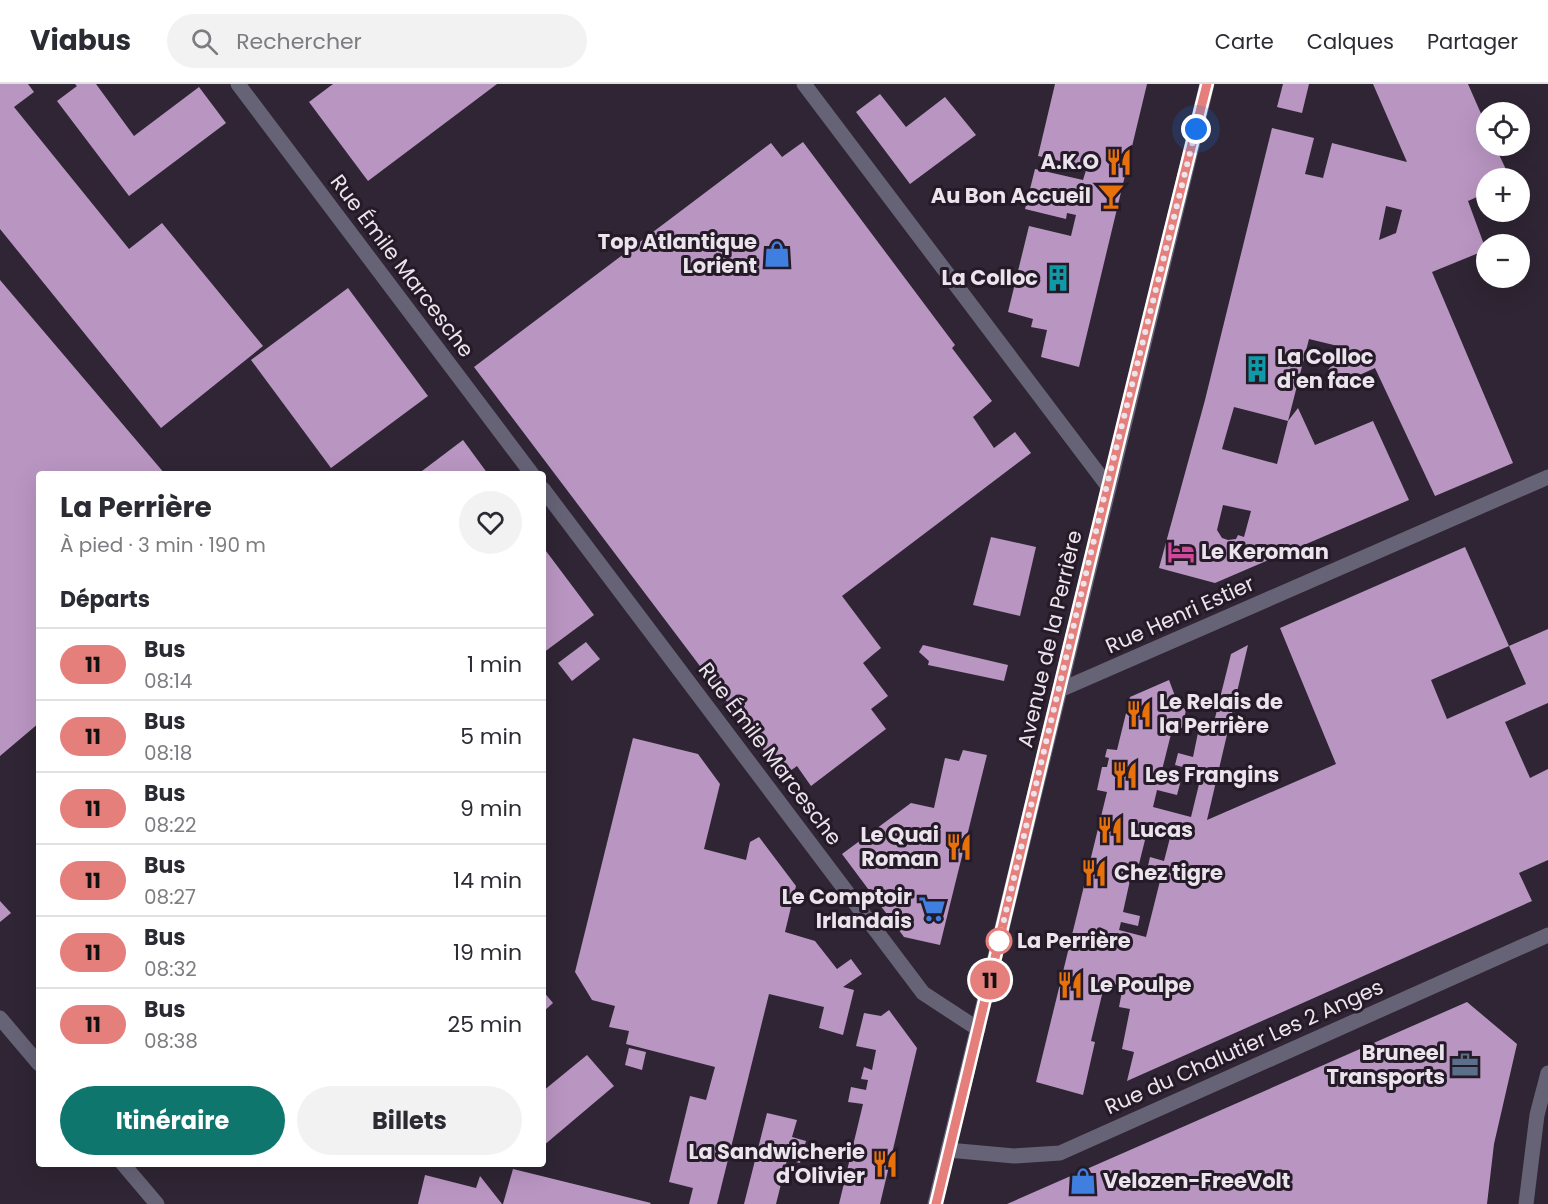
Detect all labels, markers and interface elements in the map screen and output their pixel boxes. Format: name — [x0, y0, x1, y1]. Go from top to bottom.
search box — [167, 14, 587, 68]
text: Viabus — [30, 21, 131, 60]
icon: search — [188, 25, 221, 58]
text: Rechercher — [236, 26, 362, 57]
text: Carte — [1215, 27, 1274, 56]
text: Calques — [1307, 27, 1394, 56]
text: Partager — [1427, 27, 1518, 56]
map controls — [1476, 102, 1530, 288]
button: locate — [1476, 102, 1530, 156]
your location — [1181, 114, 1211, 144]
place label: A.K.O — [1041, 147, 1099, 176]
restaurant icon: A.K.O — [1104, 147, 1134, 177]
street label: Rue Émile Marcesche — [324, 168, 481, 363]
button: + — [1476, 168, 1530, 222]
place label: Au Bon Accueil — [931, 181, 1091, 210]
bar icon: Au Bon Accueil — [1096, 181, 1126, 211]
place label: Top Atlantique Lorient — [598, 227, 757, 280]
button: − — [1476, 234, 1530, 288]
shop icon: Top Atlantique Lorient — [762, 239, 792, 269]
place label: La Colloc — [941, 263, 1038, 292]
building icon: La Colloc — [1043, 263, 1073, 293]
place label: La Colloc d'en face — [1277, 342, 1375, 395]
building icon: La Colloc d'en face — [1242, 354, 1272, 384]
text: La Perrière — [60, 488, 212, 527]
button: heart — [459, 491, 522, 554]
street label: Avenue de la Perrière — [1010, 527, 1089, 750]
text: À pied · 3 min · 190 m — [60, 531, 266, 559]
hotel icon: Le Keroman — [1166, 537, 1196, 567]
place label: Le Keroman — [1201, 537, 1329, 566]
street label: Rue Henri Estier — [1101, 569, 1259, 660]
text: Départs — [60, 584, 150, 615]
text: Bus — [144, 634, 186, 665]
text: 1 min — [467, 649, 522, 680]
text: 11 — [85, 650, 101, 679]
street label: Rue Émile Marcesche — [692, 656, 849, 851]
text: 08:14 — [144, 667, 192, 695]
place label: Le Relais de la Perrière — [1159, 687, 1283, 740]
restaurant icon: Le Relais de la Perrière — [1124, 699, 1154, 729]
text: Bus — [144, 706, 186, 737]
text: 5 min — [460, 721, 522, 752]
text: 11 — [85, 722, 101, 751]
text: 08:18 — [144, 739, 192, 767]
restaurant icon: Les Frangins — [1110, 760, 1140, 790]
place label: Les Frangins — [1145, 760, 1279, 789]
text: Bus — [144, 778, 186, 809]
text: 9 min — [460, 793, 522, 824]
text: 11 — [85, 794, 101, 823]
text: 08:22 — [144, 811, 196, 839]
restaurant icon: Lucas — [1095, 815, 1125, 845]
place label: Lucas — [1130, 815, 1193, 844]
place label: Le Quai Roman — [860, 820, 939, 873]
restaurant icon: Le Quai Roman — [944, 832, 974, 862]
text: Bus — [144, 850, 186, 881]
restaurant icon: Chez tigre — [1079, 858, 1109, 888]
place label: Chez tigre — [1114, 858, 1223, 887]
text: 14 min — [453, 865, 522, 896]
text: 11 — [85, 866, 101, 895]
place label: Le Comptoir Irlandais — [782, 882, 912, 935]
text: 08:27 — [144, 883, 196, 911]
supermarket icon: Le Comptoir Irlandais — [917, 894, 947, 924]
text: Bus — [144, 922, 186, 953]
place label: La Perrière — [1017, 926, 1131, 955]
marker: La Perrière — [986, 928, 1012, 954]
text: 19 min — [453, 937, 522, 968]
text: 11 — [85, 938, 101, 967]
text: 08:32 — [144, 955, 197, 983]
line badge: 11 — [963, 960, 1017, 1000]
text: 11 — [982, 966, 998, 995]
restaurant icon: Le Poulpe — [1055, 970, 1085, 1000]
place label: Le Poulpe — [1090, 970, 1191, 999]
street label: Rue du Chalutier Les 2 Anges — [1100, 972, 1388, 1121]
text: Bus — [144, 994, 186, 1025]
text: 25 min — [448, 1009, 522, 1040]
text: 11 — [85, 1010, 101, 1039]
text: 08:38 — [144, 1027, 198, 1055]
place label: Bruneel Transports — [1327, 1038, 1445, 1091]
office icon: Bruneel Transports — [1450, 1050, 1480, 1080]
button: Itinéraire — [60, 1086, 285, 1155]
button: Billets — [297, 1086, 522, 1155]
place label: La Sandwicherie d'Olivier — [688, 1137, 865, 1190]
restaurant icon: La Sandwicherie d'Olivier — [870, 1149, 900, 1179]
shop icon: Velozen-FreeVolt — [1068, 1166, 1098, 1196]
place label: Velozen-FreeVolt — [1103, 1166, 1290, 1195]

